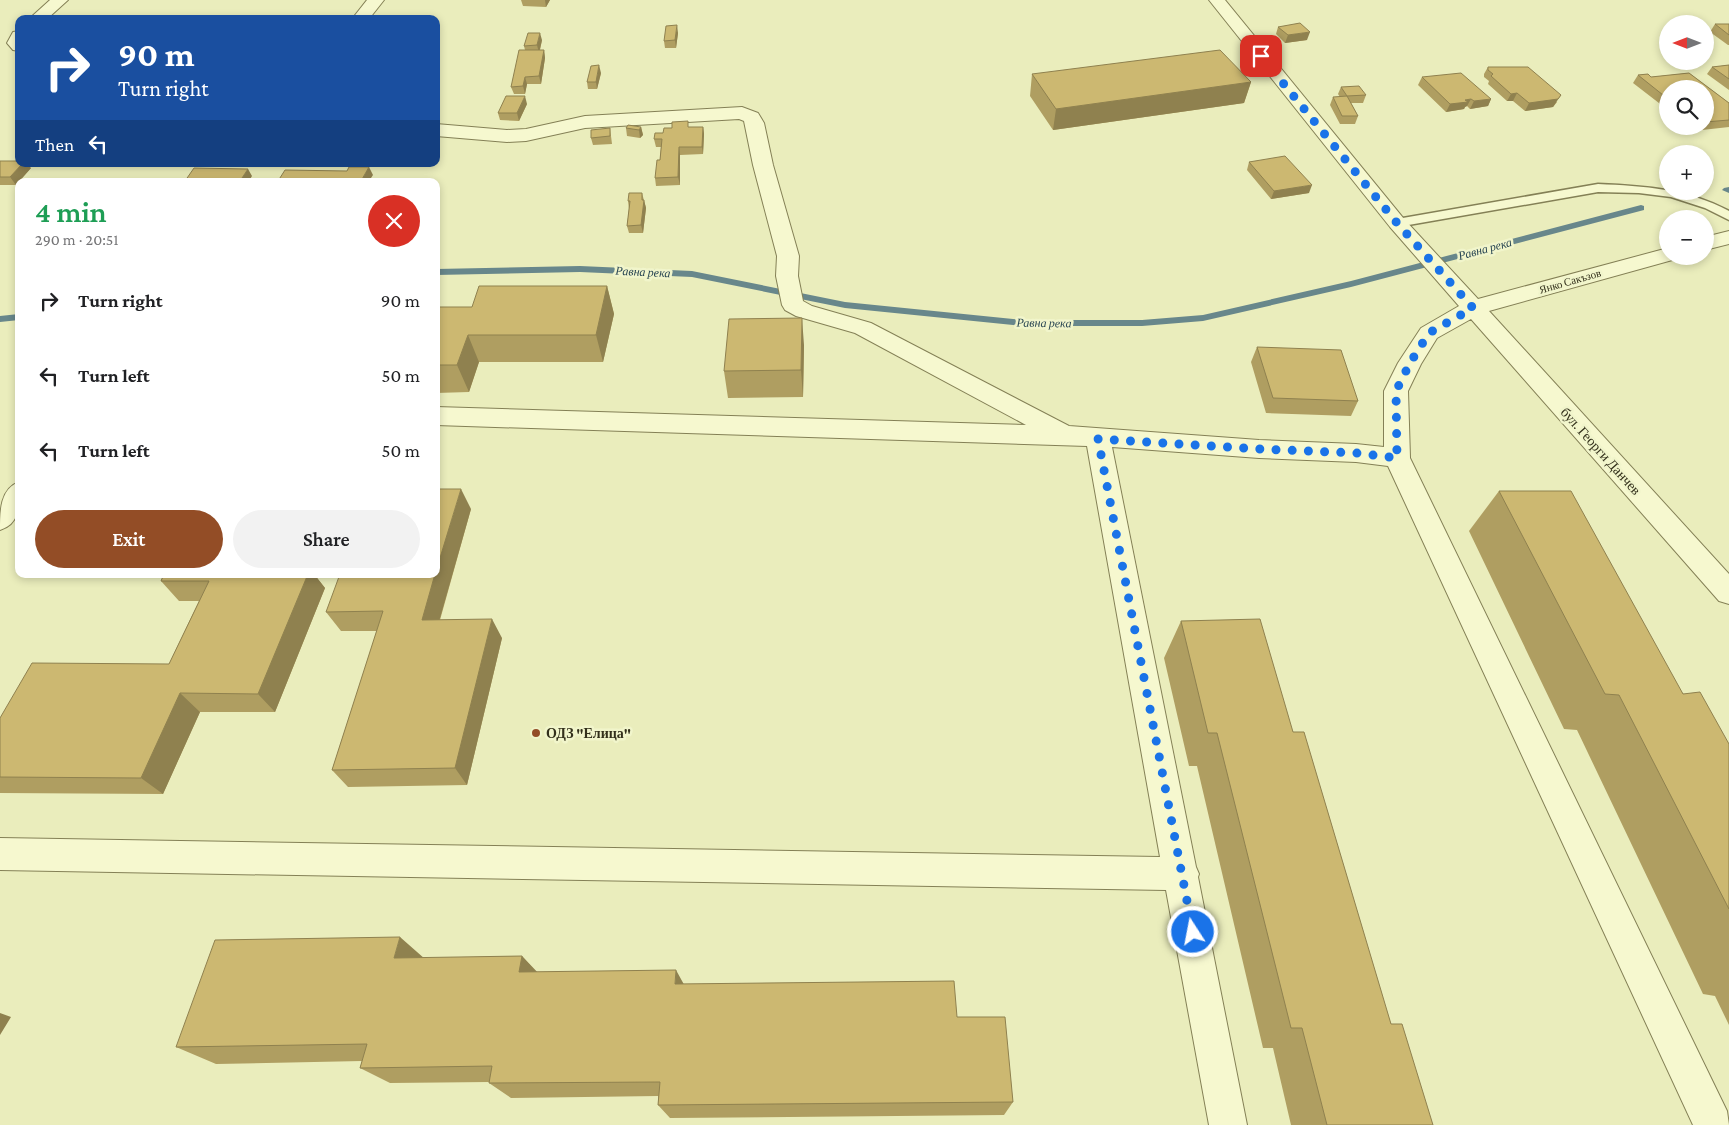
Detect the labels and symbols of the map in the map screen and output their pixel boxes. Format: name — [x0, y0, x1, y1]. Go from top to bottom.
north arrow — [1659, 15, 1714, 70]
pin — [1240, 35, 1282, 77]
water label: Равна река — [1456, 235, 1513, 263]
water label: Равна река — [614, 264, 671, 280]
street label: Янко Сакъзов — [1538, 266, 1602, 296]
water label: Равна река — [1015, 316, 1072, 330]
street label: бул. Георги Данчев — [1558, 404, 1645, 498]
place label: ОДЗ "Елица" — [546, 725, 631, 741]
marker: ОДЗ "Елица" — [530, 727, 542, 739]
position arrow — [1166, 905, 1218, 957]

